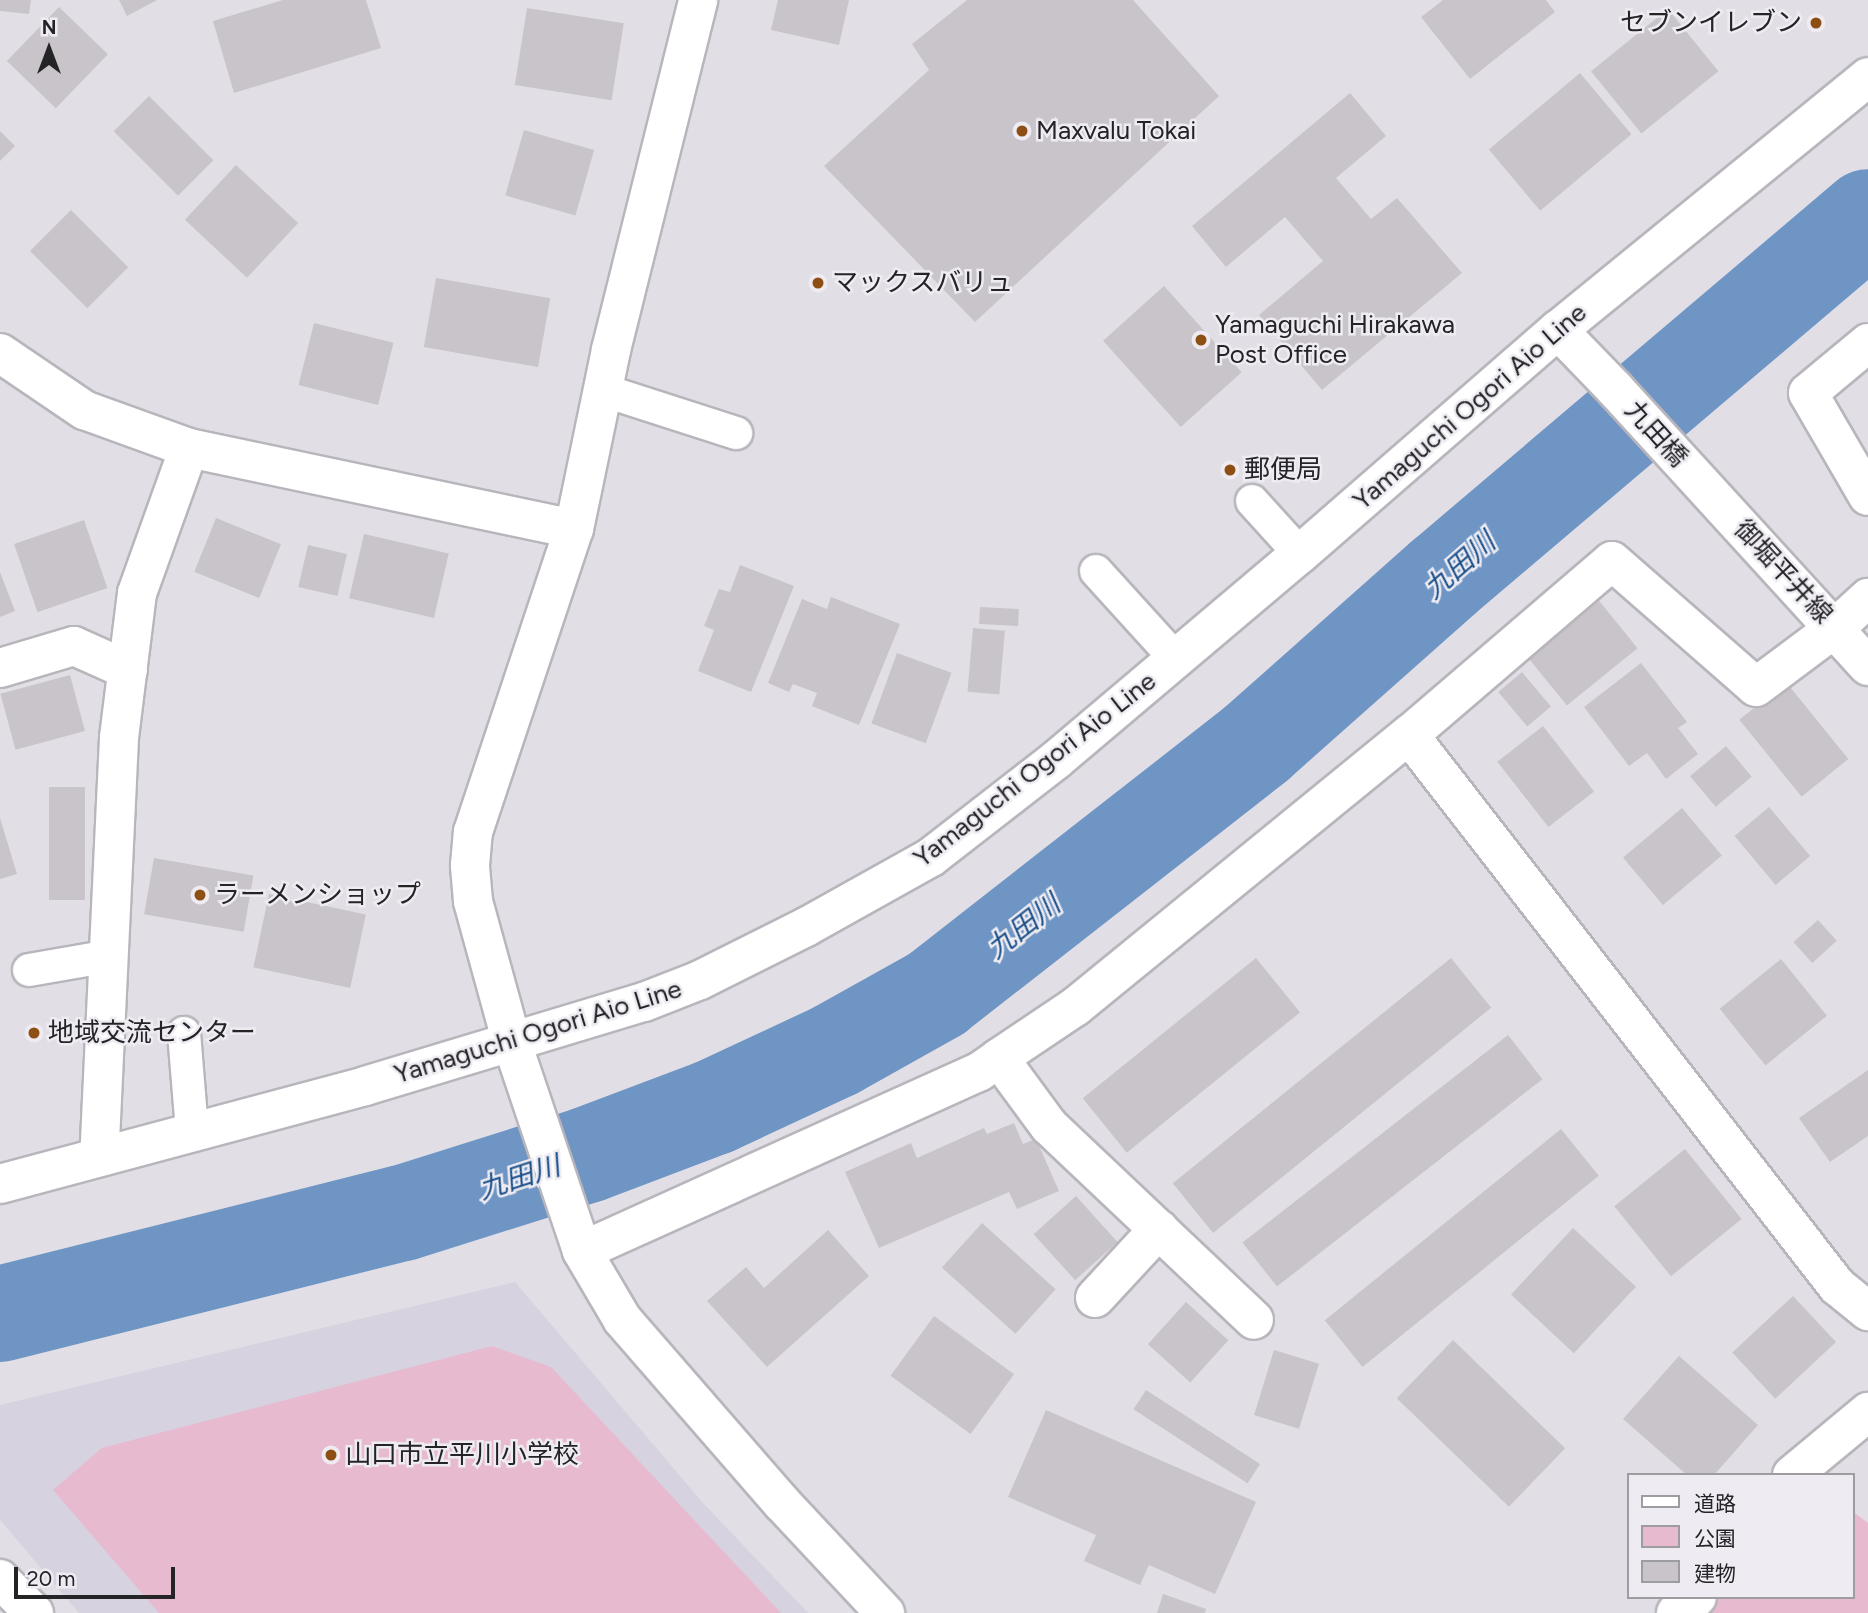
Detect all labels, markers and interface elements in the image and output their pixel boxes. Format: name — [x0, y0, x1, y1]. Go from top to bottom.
place label: セブンイレブン — [1620, 7, 1802, 39]
north arrow — [14, 14, 84, 84]
marker: セブンイレブン — [1808, 15, 1824, 31]
text: N — [42, 16, 56, 39]
place label: Maxvalu Tokai — [1036, 115, 1196, 147]
marker: Maxvalu Tokai — [1014, 123, 1030, 139]
place label: マックスバリュ — [832, 267, 1014, 299]
marker: マックスバリュ — [810, 275, 826, 291]
street label: Yamaguchi Ogori Aio Line — [1347, 297, 1593, 517]
place label: Yamaguchi Hirakawa Post Office — [1215, 309, 1455, 370]
marker: Yamaguchi Hirakawa Post Office — [1193, 332, 1209, 348]
street label: 九田橋 — [1618, 395, 1694, 473]
place label: 郵便局 — [1244, 454, 1322, 486]
marker: 郵便局 — [1222, 462, 1238, 478]
street label: 御堀平井線 — [1727, 514, 1839, 630]
water label: 九田川 — [1416, 525, 1502, 605]
street label: Yamaguchi Ogori Aio Line — [908, 666, 1162, 874]
place label: ラーメンショップ — [214, 879, 422, 911]
marker: ラーメンショップ — [192, 887, 208, 903]
water label: 九田川 — [980, 887, 1066, 965]
street label: Yamaguchi Ogori Aio Line — [391, 973, 685, 1091]
place label: 地域交流センター — [48, 1017, 256, 1049]
marker: 地域交流センター — [26, 1025, 42, 1041]
water label: 九田川 — [474, 1148, 564, 1206]
place label: 山口市立平川小学校 — [345, 1439, 579, 1471]
marker: 山口市立平川小学校 — [323, 1447, 339, 1463]
legend — [1626, 1473, 1854, 1599]
text: 道路 — [1694, 1491, 1736, 1516]
text: 公園 — [1694, 1526, 1736, 1551]
scale bar — [18, 1554, 178, 1598]
text: 建物 — [1694, 1561, 1736, 1586]
text: 20 m — [27, 1566, 75, 1591]

